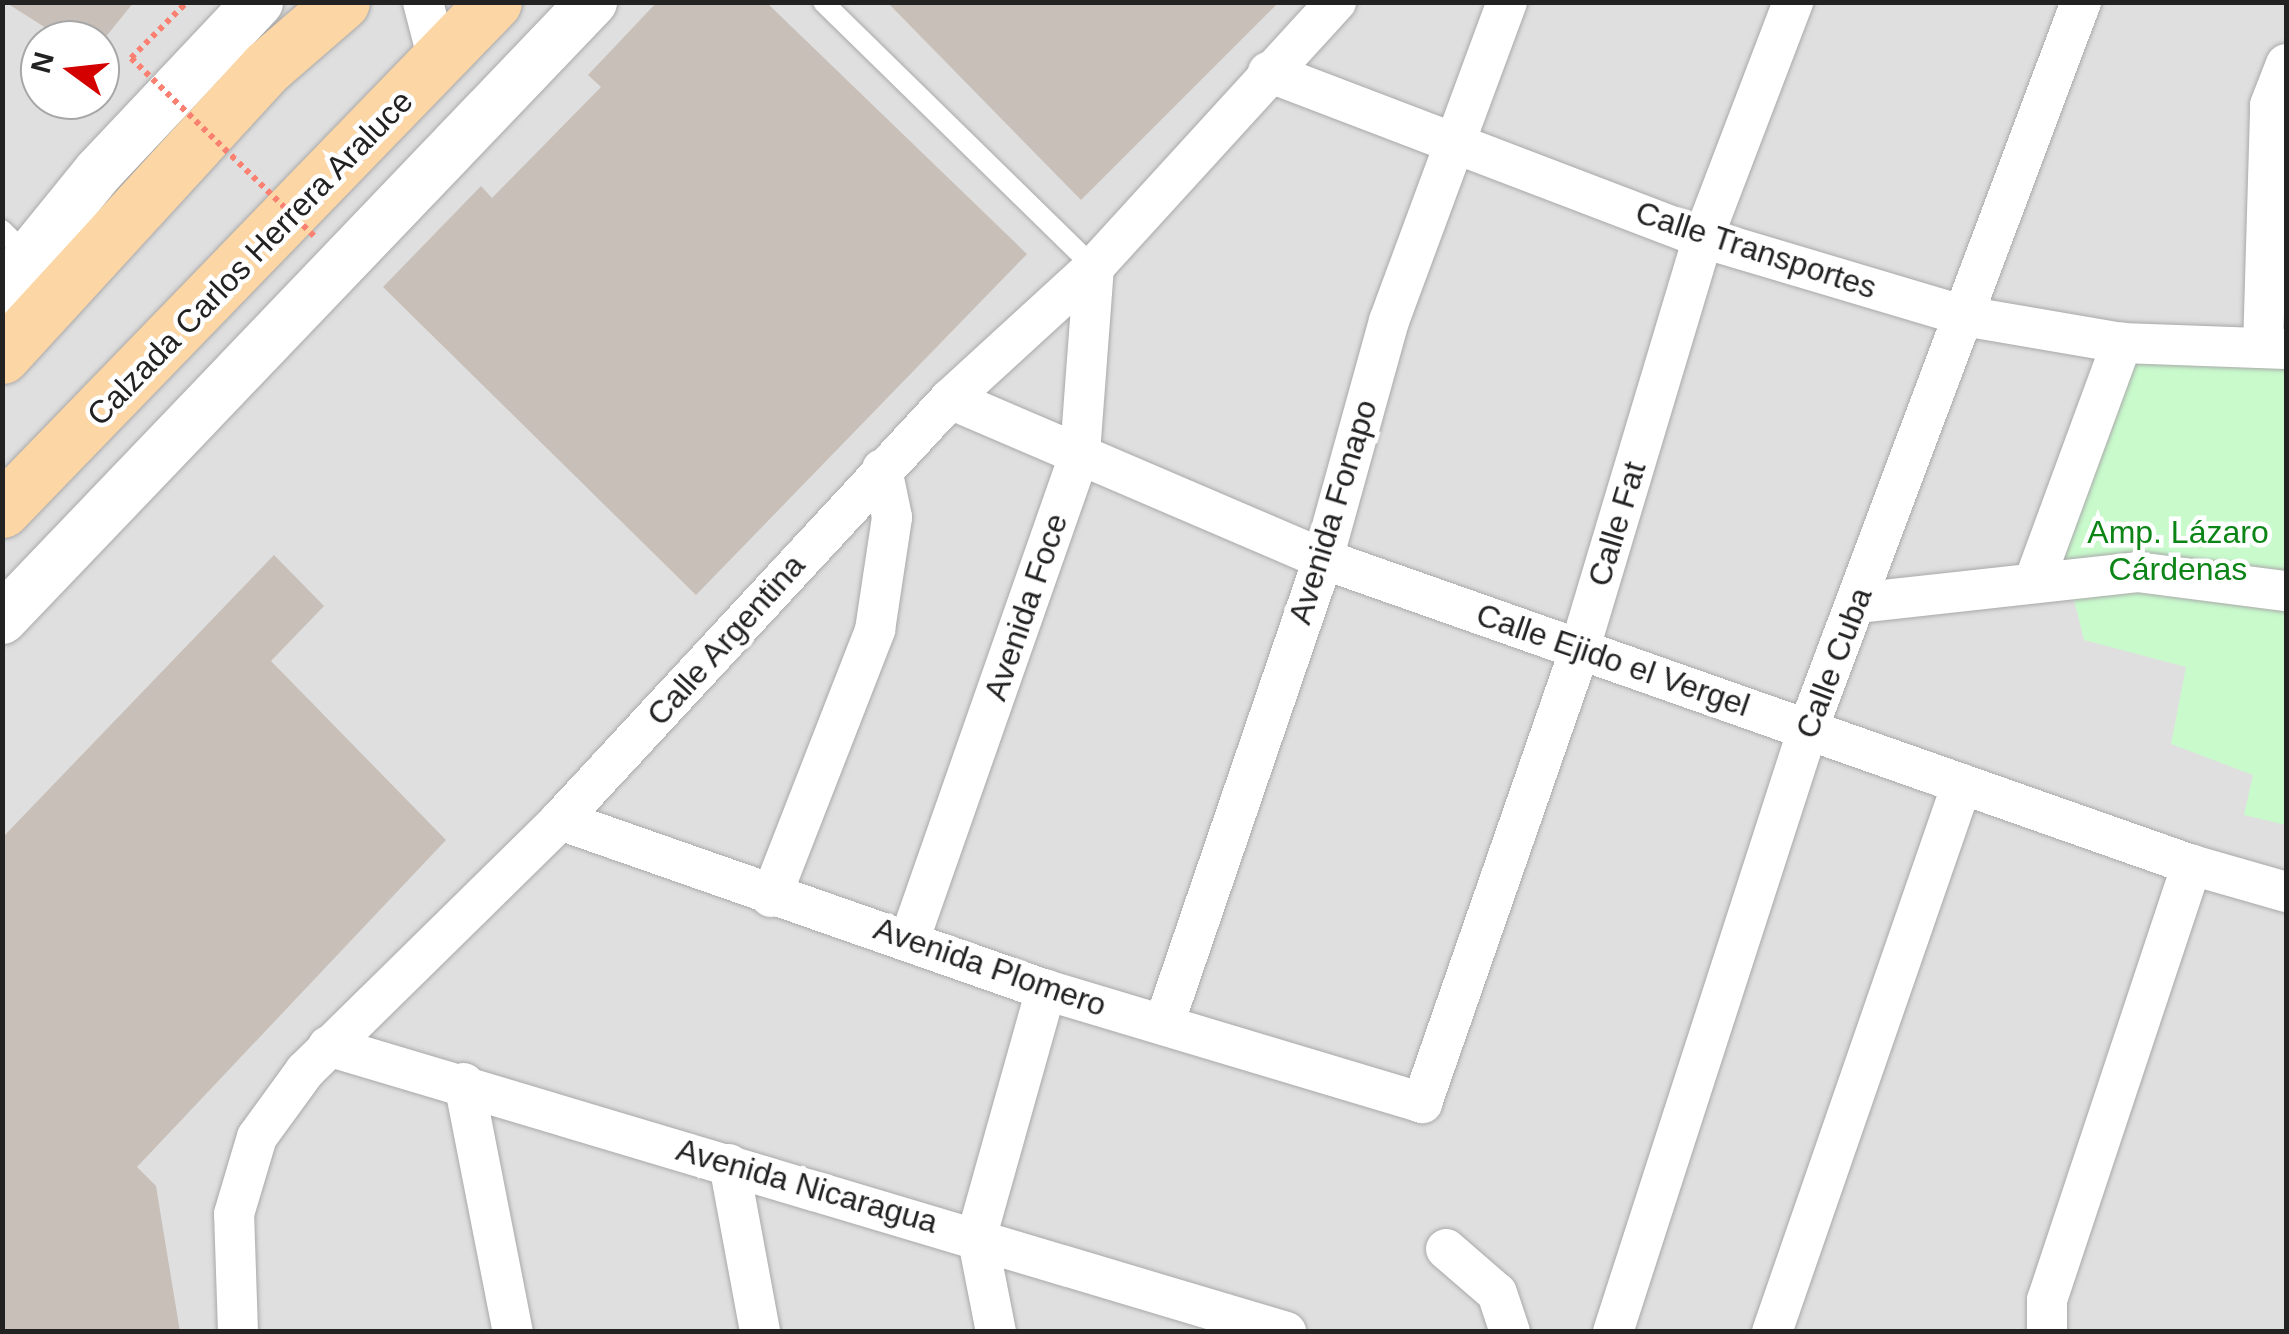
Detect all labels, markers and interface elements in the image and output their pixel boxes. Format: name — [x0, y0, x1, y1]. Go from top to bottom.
north arrow — [20, 20, 120, 120]
text: N — [25, 49, 60, 76]
street label: Calzada Carlos Herrera Araluce — [79, 82, 421, 434]
street label: Calle Transportes — [1631, 193, 1881, 307]
street label: Avenida Fonapo — [1281, 395, 1385, 629]
street label: Calle Fat — [1580, 457, 1654, 591]
street label: Avenida Foce — [976, 509, 1076, 705]
park label: Amp. Lázaro Cárdenas — [2087, 514, 2269, 589]
street label: Calle Argentina — [639, 546, 813, 734]
street label: Calle Cuba — [1788, 582, 1880, 744]
street label: Calle Ejido el Vergel — [1471, 595, 1755, 725]
street label: Avenida Plomero — [869, 909, 1111, 1025]
street label: Avenida Nicaragua — [672, 1130, 942, 1242]

